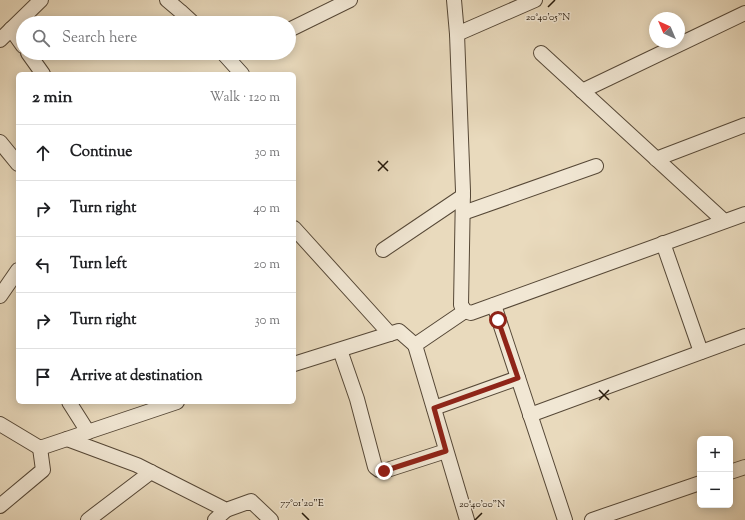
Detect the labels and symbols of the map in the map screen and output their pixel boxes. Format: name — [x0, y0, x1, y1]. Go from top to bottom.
text: 20°40'05"N — [526, 10, 570, 25]
north arrow — [649, 12, 685, 48]
route start — [489, 311, 507, 329]
route end — [375, 462, 393, 480]
text: 77°01'20"E — [280, 496, 324, 511]
text: 20°40'00"N — [459, 497, 505, 512]

